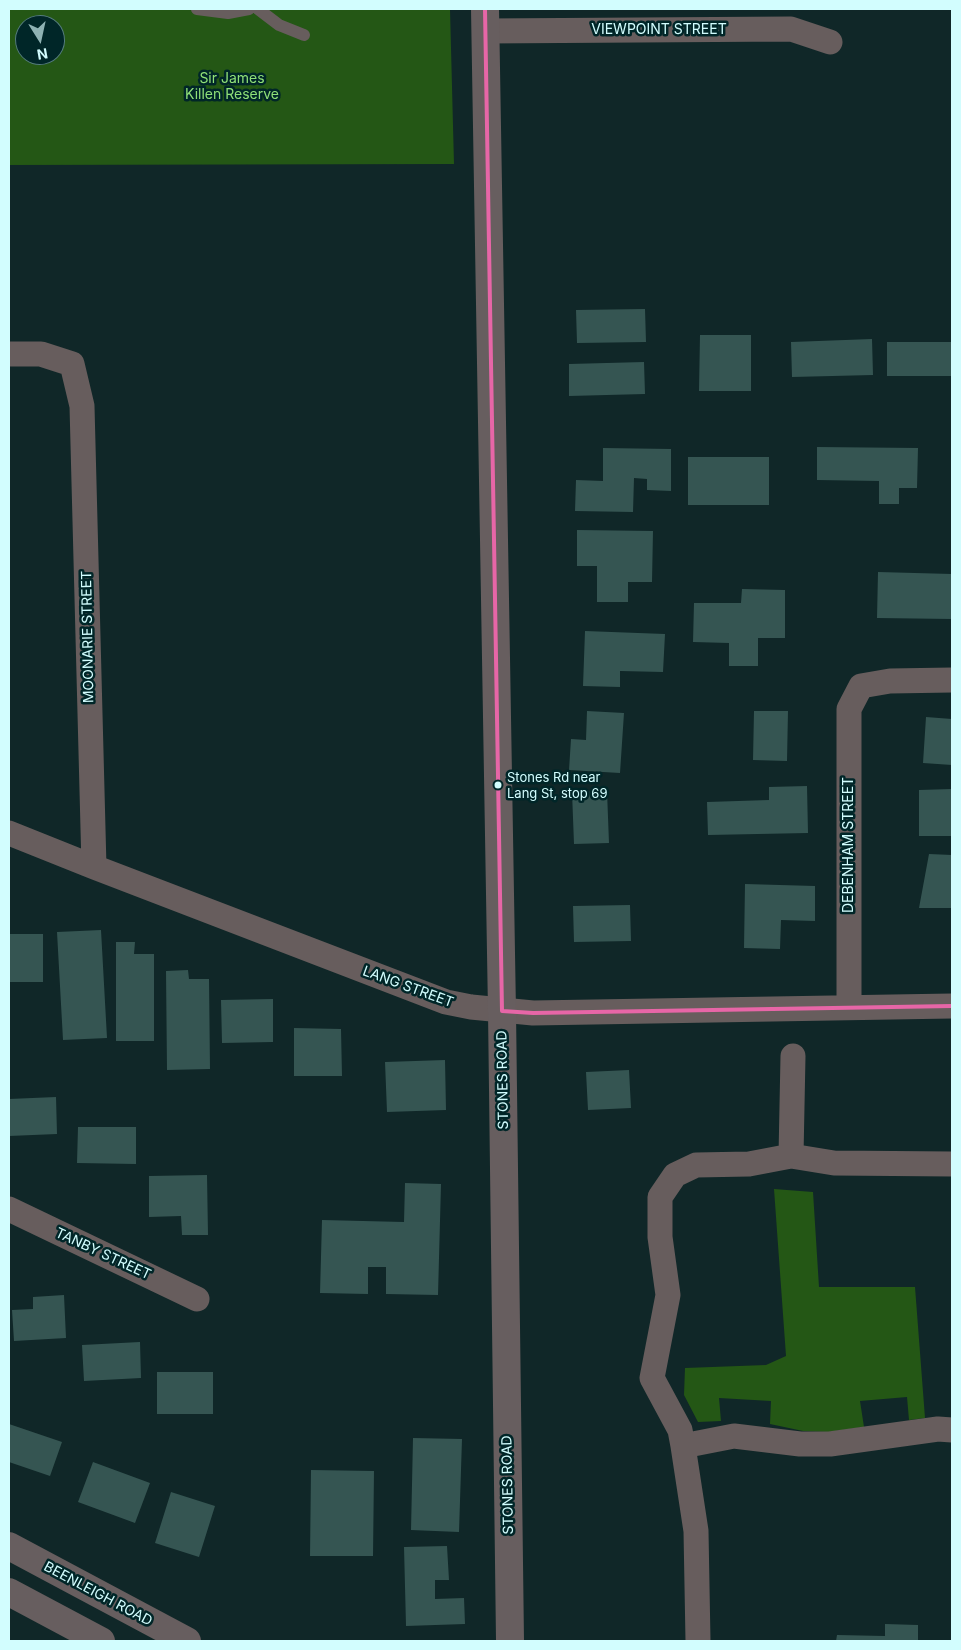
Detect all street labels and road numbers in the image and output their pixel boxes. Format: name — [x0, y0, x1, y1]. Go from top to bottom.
street label: VIEWPOINT STREET — [591, 22, 727, 38]
street label: MOONARIE STREET — [78, 571, 98, 703]
street label: DEBENHAM STREET — [841, 777, 857, 913]
street label: LANG STREET — [360, 963, 456, 1011]
street label: STONES ROAD — [494, 1030, 512, 1130]
street label: TANBY STREET — [53, 1225, 153, 1283]
street label: STONES ROAD — [499, 1435, 517, 1535]
street label: BEENLEIGH ROAD — [41, 1558, 155, 1630]

